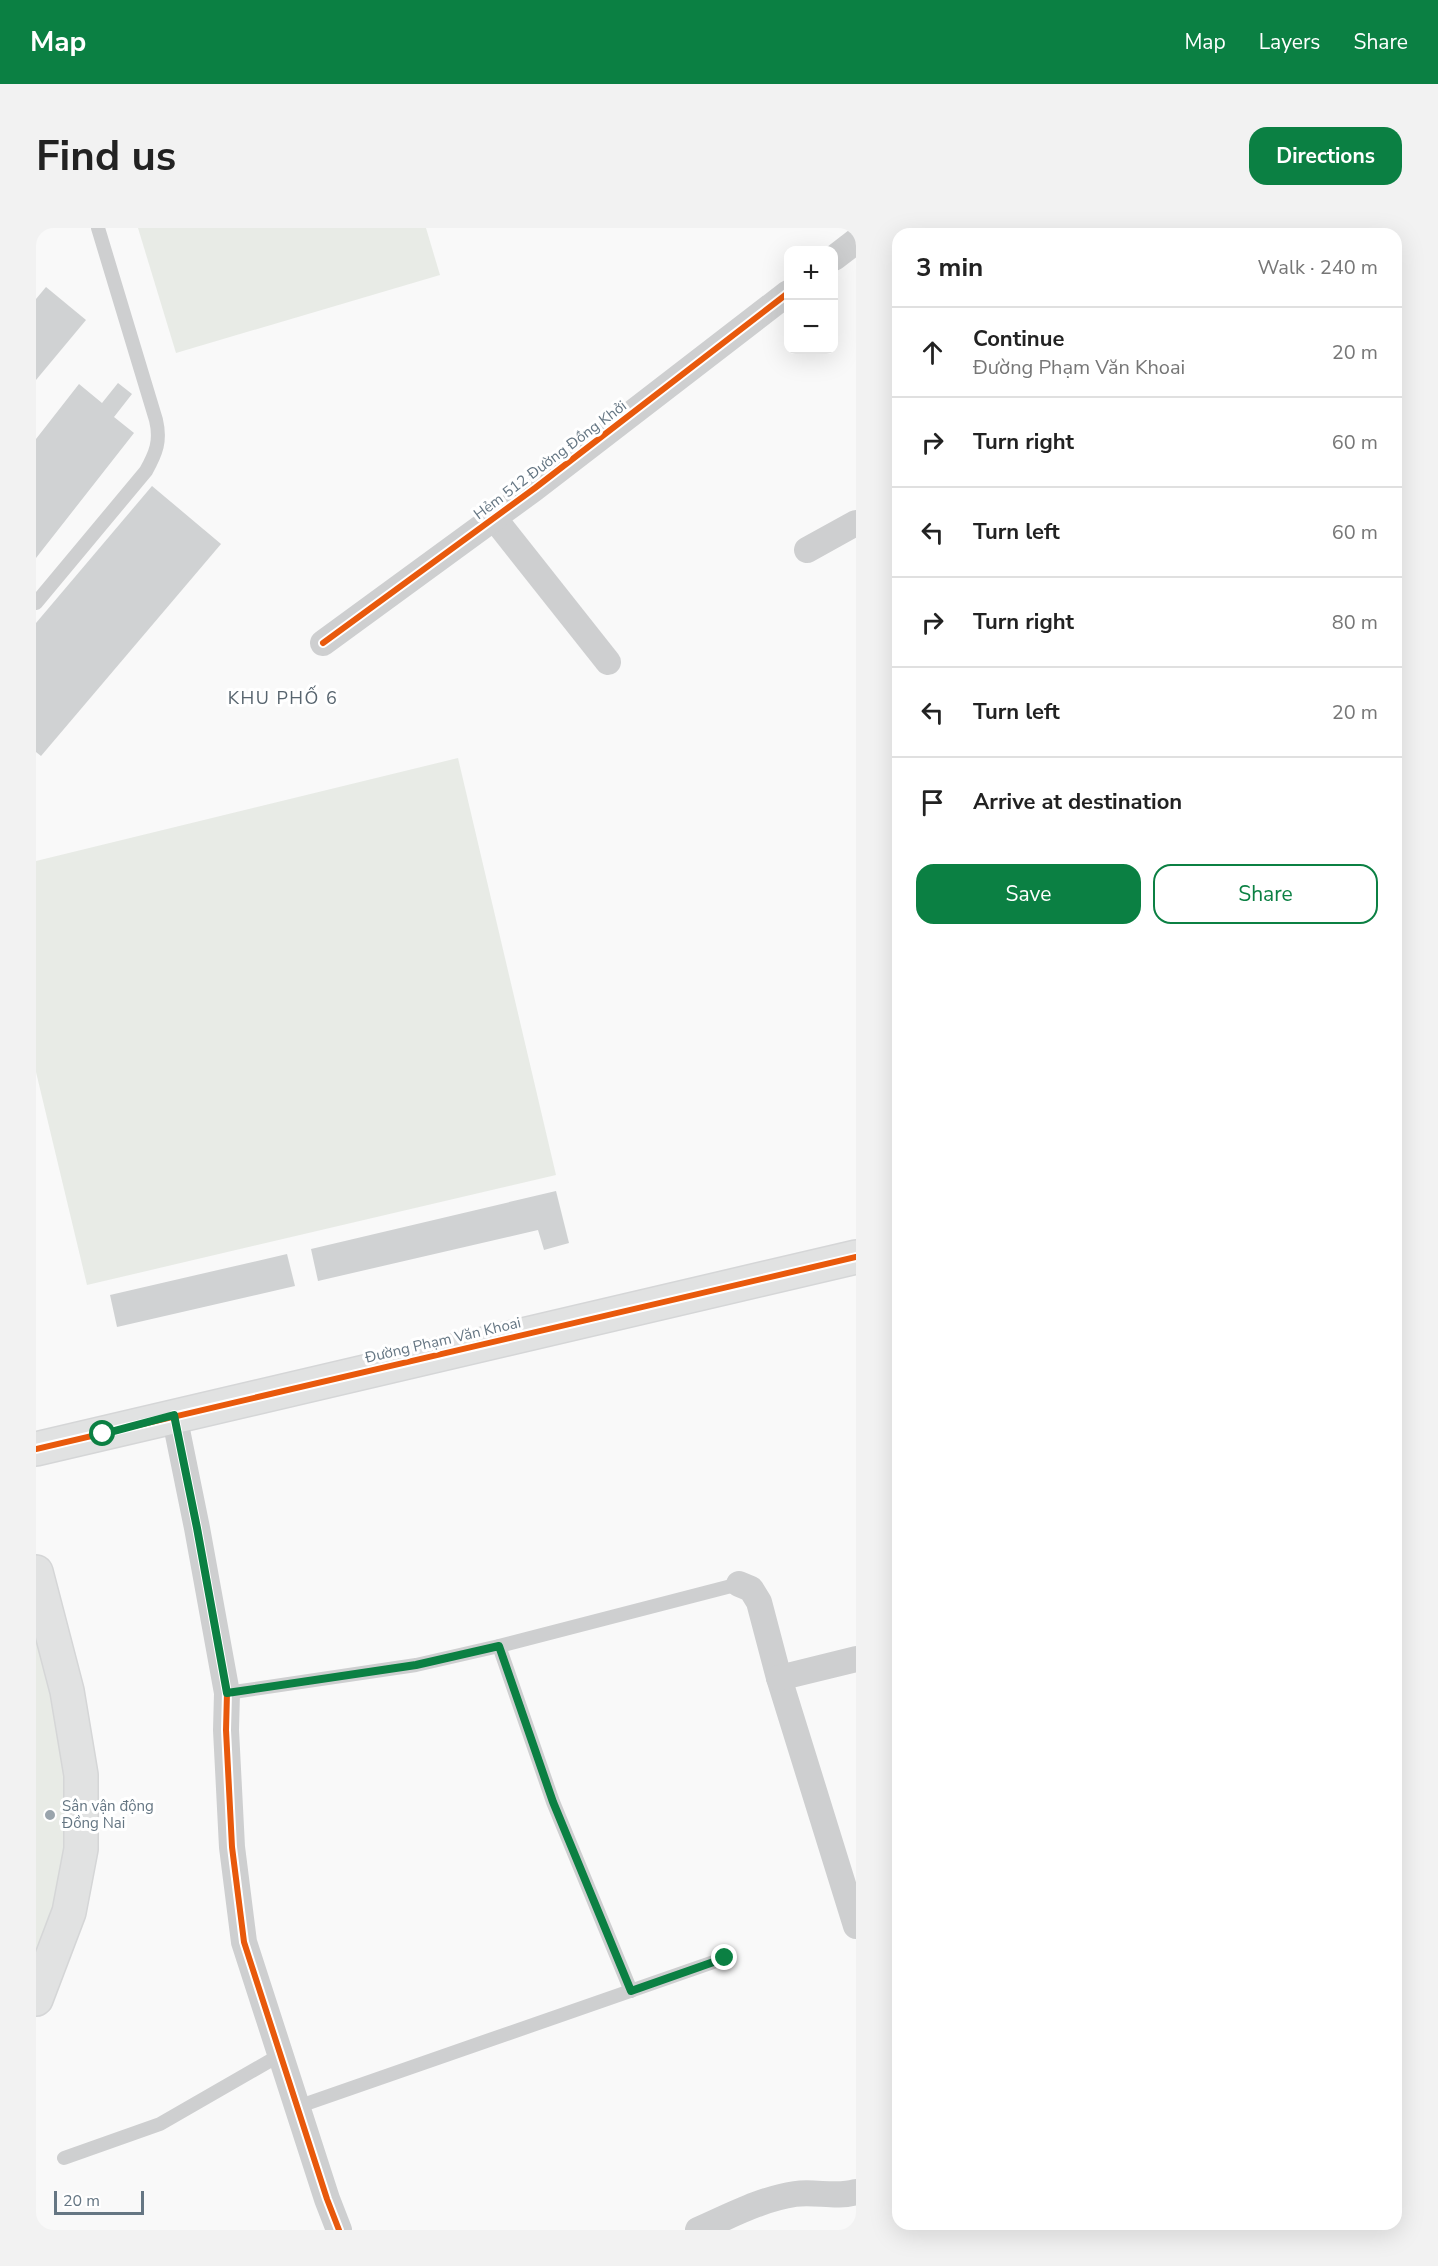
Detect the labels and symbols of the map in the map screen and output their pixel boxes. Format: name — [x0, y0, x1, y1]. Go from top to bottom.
street label: Hẻm 512 Đường Đồng Khởi — [470, 396, 630, 524]
district label: KHU PHỐ 6 — [228, 685, 338, 710]
street label: Đường Phạm Văn Khoai — [362, 1312, 523, 1368]
route start — [89, 1420, 115, 1446]
place label: Sân vận động Đồng Nai — [61, 1796, 154, 1833]
marker: Sân vận động Đồng Nai — [43, 1808, 57, 1822]
route end — [711, 1944, 737, 1970]
scale bar — [54, 2188, 144, 2216]

